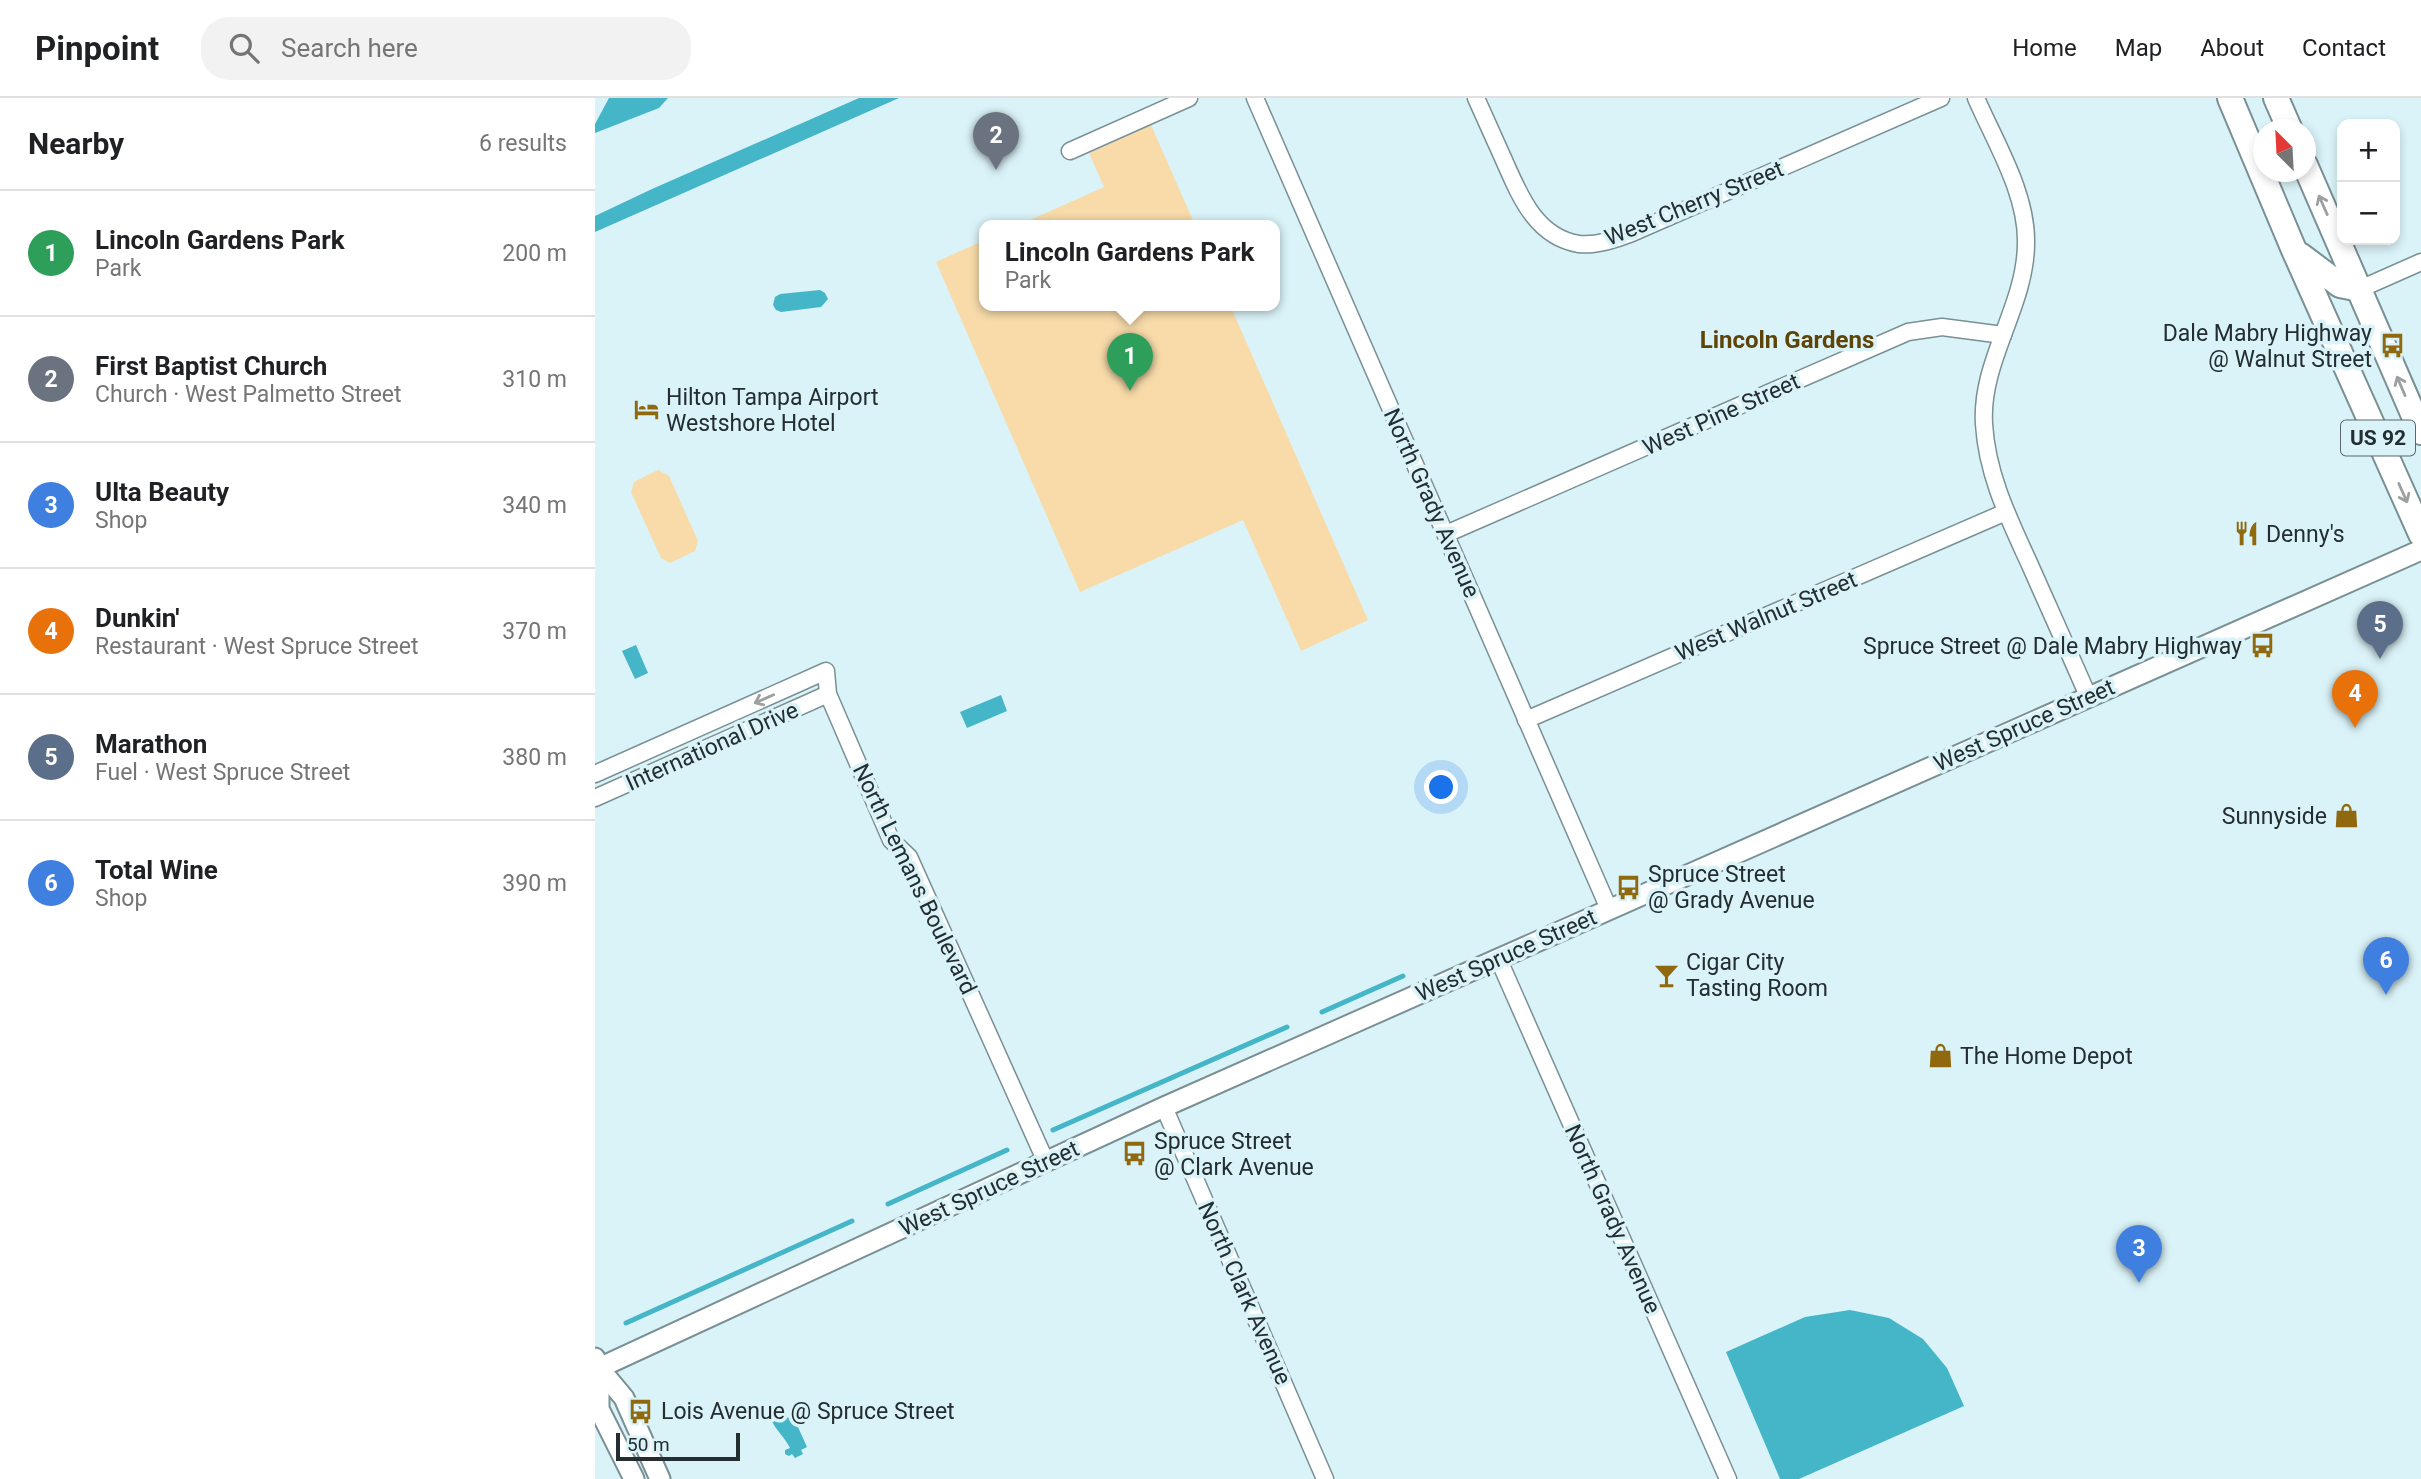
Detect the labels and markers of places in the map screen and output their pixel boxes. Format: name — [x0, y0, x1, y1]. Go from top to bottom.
pin: 2 — [973, 112, 1019, 170]
place label: Dale Mabry Highway @ Walnut Street — [2163, 320, 2372, 373]
bus stop icon: Dale Mabry Highway @ Walnut Street — [2378, 332, 2406, 360]
pin: 1 — [1107, 333, 1153, 391]
place label: Hilton Tampa Airport Westshore Hotel — [666, 384, 879, 437]
hotel icon: Hilton Tampa Airport Westshore Hotel — [632, 396, 660, 424]
restaurant icon: Denny's — [2232, 520, 2260, 548]
place label: Denny's — [2266, 521, 2345, 548]
pin: 5 — [2357, 601, 2403, 659]
bus stop icon: Spruce Street @ Dale Mabry Highway — [2248, 632, 2276, 660]
place label: Spruce Street @ Dale Mabry Highway — [1863, 633, 2242, 660]
pin: 4 — [2332, 670, 2378, 728]
shop icon: Sunnyside — [2333, 802, 2361, 830]
place label: Sunnyside — [2222, 803, 2327, 830]
place label: Spruce Street @ Grady Avenue — [1648, 861, 1815, 914]
bus stop icon: Spruce Street @ Grady Avenue — [1614, 873, 1642, 901]
pin: 6 — [2363, 937, 2409, 995]
place label: Cigar City Tasting Room — [1686, 949, 1828, 1002]
bar icon: Cigar City Tasting Room — [1652, 961, 1680, 989]
shop icon: The Home Depot — [1926, 1042, 1954, 1070]
place label: The Home Depot — [1960, 1043, 2133, 1070]
place label: Spruce Street @ Clark Avenue — [1154, 1128, 1314, 1181]
bus stop icon: Spruce Street @ Clark Avenue — [1120, 1140, 1148, 1168]
pin: 3 — [2116, 1225, 2162, 1283]
bus stop icon: Lois Avenue @ Spruce Street — [627, 1397, 655, 1425]
place label: Lois Avenue @ Spruce Street — [661, 1398, 955, 1425]

